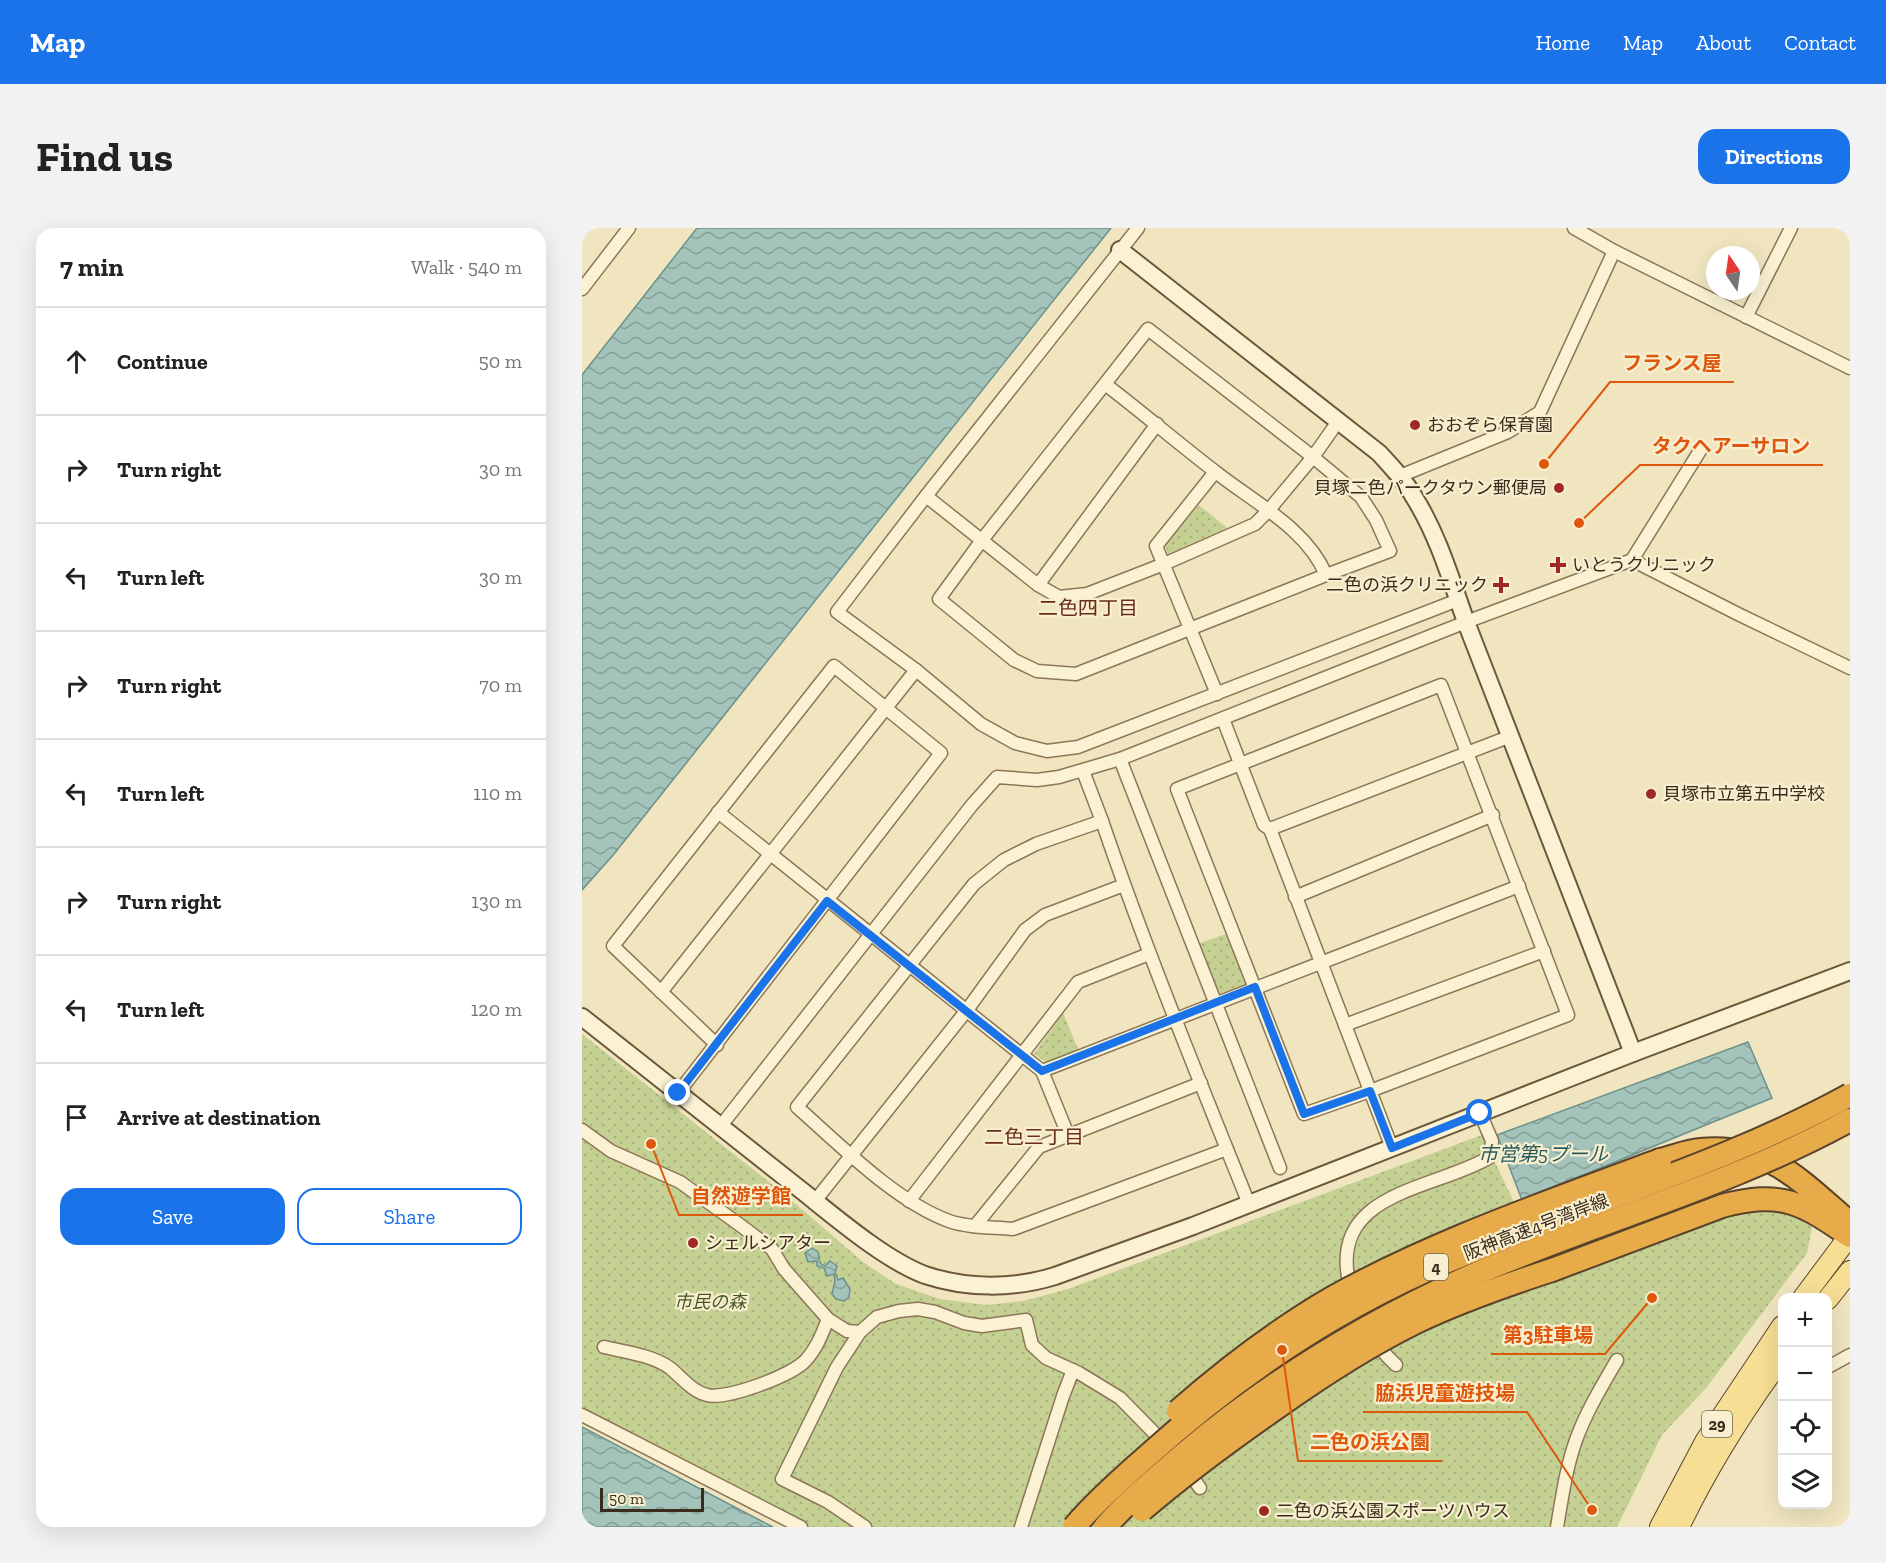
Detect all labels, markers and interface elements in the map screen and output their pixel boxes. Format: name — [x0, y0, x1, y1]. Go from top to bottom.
text: Map — [30, 26, 85, 59]
text: Home — [1536, 30, 1590, 55]
text: Map — [1623, 30, 1663, 55]
text: About — [1696, 30, 1751, 55]
text: Contact — [1784, 30, 1856, 55]
button: Directions — [1698, 129, 1850, 184]
text: Find us — [36, 131, 173, 182]
north arrow — [1706, 246, 1760, 300]
text: 7 min — [60, 251, 124, 283]
text: Walk · 540 m — [411, 255, 522, 279]
callout: フランス屋 — [1610, 344, 1734, 382]
icon: ahead — [60, 345, 93, 378]
text: Continue — [117, 348, 208, 375]
text: 50 m — [478, 349, 522, 373]
text: フランス屋 — [1622, 351, 1722, 375]
place label: おおぞら保育園 — [1427, 414, 1553, 436]
marker: おおぞら保育園 — [1408, 418, 1422, 432]
callout: タクヘアーサロン — [1640, 427, 1823, 465]
text: タクヘアーサロン — [1652, 434, 1810, 458]
icon: right — [60, 453, 93, 486]
text: Turn right — [117, 456, 221, 483]
text: 30 m — [479, 457, 522, 481]
place label: 貝塚二色パークタウン郵便局 — [1314, 477, 1547, 499]
marker: 貝塚二色パークタウン郵便局 — [1552, 481, 1566, 495]
place label: いとうクリニック — [1572, 554, 1716, 576]
marker: いとうクリニック — [1549, 556, 1567, 574]
icon: left — [60, 561, 93, 594]
text: Turn left — [117, 564, 204, 591]
text: 30 m — [479, 565, 522, 589]
place label: 二色の浜クリニック — [1326, 574, 1488, 596]
marker: 二色の浜クリニック — [1492, 576, 1510, 594]
district label: 二色四丁目 — [1038, 596, 1138, 620]
icon: right — [60, 669, 93, 702]
text: Turn right — [117, 672, 221, 699]
text: 70 m — [479, 673, 522, 697]
icon: left — [60, 777, 93, 810]
text: Turn left — [117, 780, 204, 807]
text: 110 m — [473, 781, 522, 805]
place label: 貝塚市立第五中学校 — [1663, 783, 1825, 805]
marker: 貝塚市立第五中学校 — [1644, 787, 1658, 801]
icon: right — [60, 885, 93, 918]
text: Turn right — [117, 888, 221, 915]
text: 130 m — [471, 889, 522, 913]
icon: left — [60, 993, 93, 1026]
text: Turn left — [117, 996, 204, 1023]
text: 120 m — [471, 997, 522, 1021]
route end — [664, 1079, 690, 1105]
route start — [1466, 1099, 1492, 1125]
icon: arrive — [60, 1101, 93, 1134]
text: Arrive at destination — [117, 1104, 320, 1131]
district label: 二色三丁目 — [984, 1125, 1084, 1149]
water label: 市営第5プール — [1478, 1142, 1609, 1166]
callout: 自然遊学館 — [679, 1177, 803, 1215]
text: 自然遊学館 — [691, 1184, 791, 1208]
button: Save — [60, 1188, 285, 1245]
button: Share — [297, 1188, 522, 1245]
street label: 阪神高速4号湾岸線 — [1460, 1189, 1612, 1265]
place label: シェルシアター — [705, 1232, 831, 1254]
marker: シェルシアター — [686, 1236, 700, 1250]
road number: 4 — [1424, 1254, 1448, 1280]
park label: 市民の森 — [674, 1291, 748, 1313]
map controls — [1778, 1293, 1832, 1509]
button: + — [1778, 1293, 1832, 1347]
callout: 第3駐車場 — [1491, 1316, 1605, 1354]
text: 第3駐車場 — [1503, 1323, 1593, 1347]
button: − — [1778, 1347, 1832, 1401]
callout: 脇浜児童遊技場 — [1363, 1374, 1527, 1412]
text: 脇浜児童遊技場 — [1375, 1381, 1515, 1405]
button: locate — [1778, 1401, 1832, 1455]
road number: 29 — [1702, 1411, 1732, 1437]
callout: 二色の浜公園 — [1298, 1423, 1442, 1461]
text: 二色の浜公園 — [1310, 1430, 1430, 1454]
button: layers — [1778, 1455, 1832, 1509]
scale bar — [600, 1485, 704, 1512]
text: 50 m — [609, 1489, 644, 1508]
place label: 二色の浜公園スポーツハウス — [1276, 1500, 1510, 1522]
marker: 二色の浜公園スポーツハウス — [1257, 1504, 1271, 1518]

